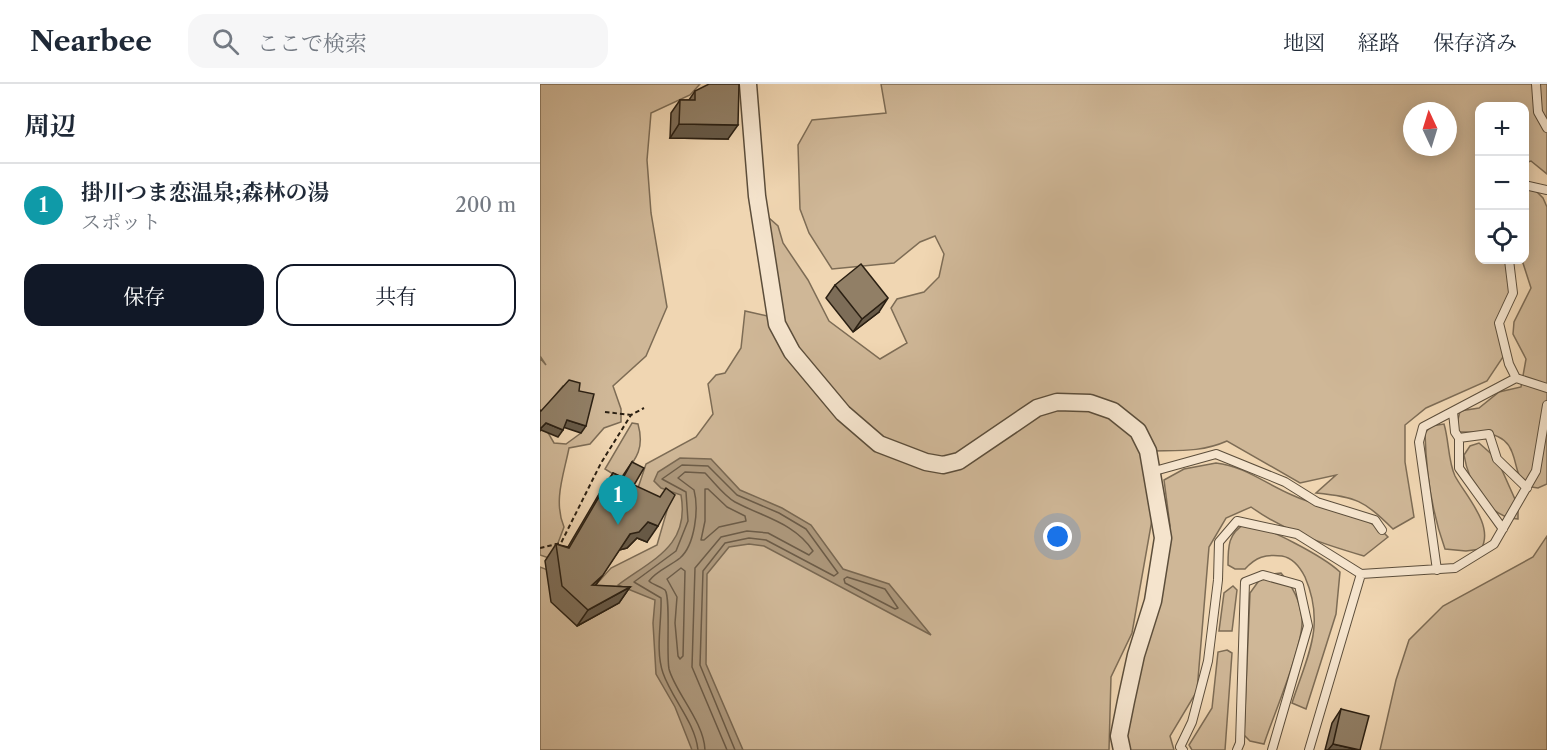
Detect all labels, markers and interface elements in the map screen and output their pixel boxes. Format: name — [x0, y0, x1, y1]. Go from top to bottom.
search box — [188, 14, 608, 68]
text: Nearbee — [30, 24, 152, 58]
icon: search — [209, 25, 242, 58]
text: ここで検索 — [257, 30, 367, 57]
text: 地図 — [1283, 30, 1325, 55]
text: 経路 — [1358, 30, 1400, 55]
text: 保存済み — [1433, 30, 1517, 55]
north arrow — [1403, 102, 1457, 156]
map controls — [1475, 102, 1529, 264]
button: + — [1475, 102, 1529, 156]
text: 周辺 — [24, 110, 76, 142]
button: − — [1475, 156, 1529, 210]
text: 掛川つま恋温泉;森林の湯 — [81, 179, 330, 206]
text: 1 — [39, 193, 48, 217]
text: 200 m — [455, 193, 516, 217]
text: スポット — [81, 210, 161, 234]
button: locate — [1475, 210, 1529, 264]
button: 保存 — [24, 264, 264, 326]
button: 共有 — [276, 264, 516, 326]
pin: 1 — [598, 476, 638, 525]
your location — [1043, 522, 1072, 551]

